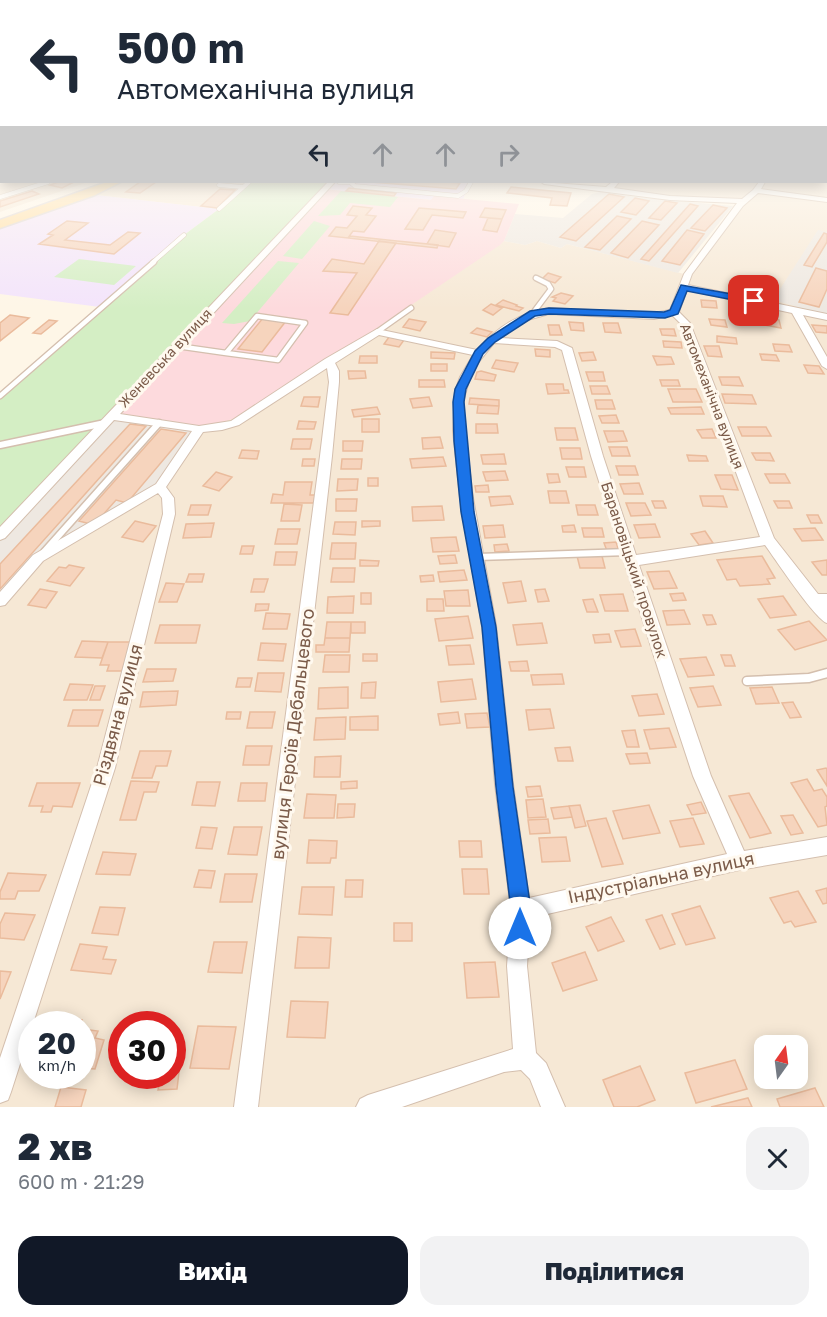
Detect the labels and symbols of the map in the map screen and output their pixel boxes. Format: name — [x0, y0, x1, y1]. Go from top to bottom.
pin — [728, 275, 779, 326]
street label: Женевська вулиця — [114, 305, 215, 411]
street label: Автомеханічна вулиця — [677, 321, 748, 471]
street label: Барановіцький провулок — [598, 479, 672, 661]
street label: вулиця Героїв Дебальцевого — [266, 607, 318, 861]
street label: Різдвяна вулиця — [88, 642, 147, 788]
street label: Індустріальна вулиця — [566, 847, 756, 908]
position arrow — [488, 896, 552, 960]
speed limit sign: 30 — [108, 1011, 186, 1089]
north arrow — [754, 1035, 808, 1089]

